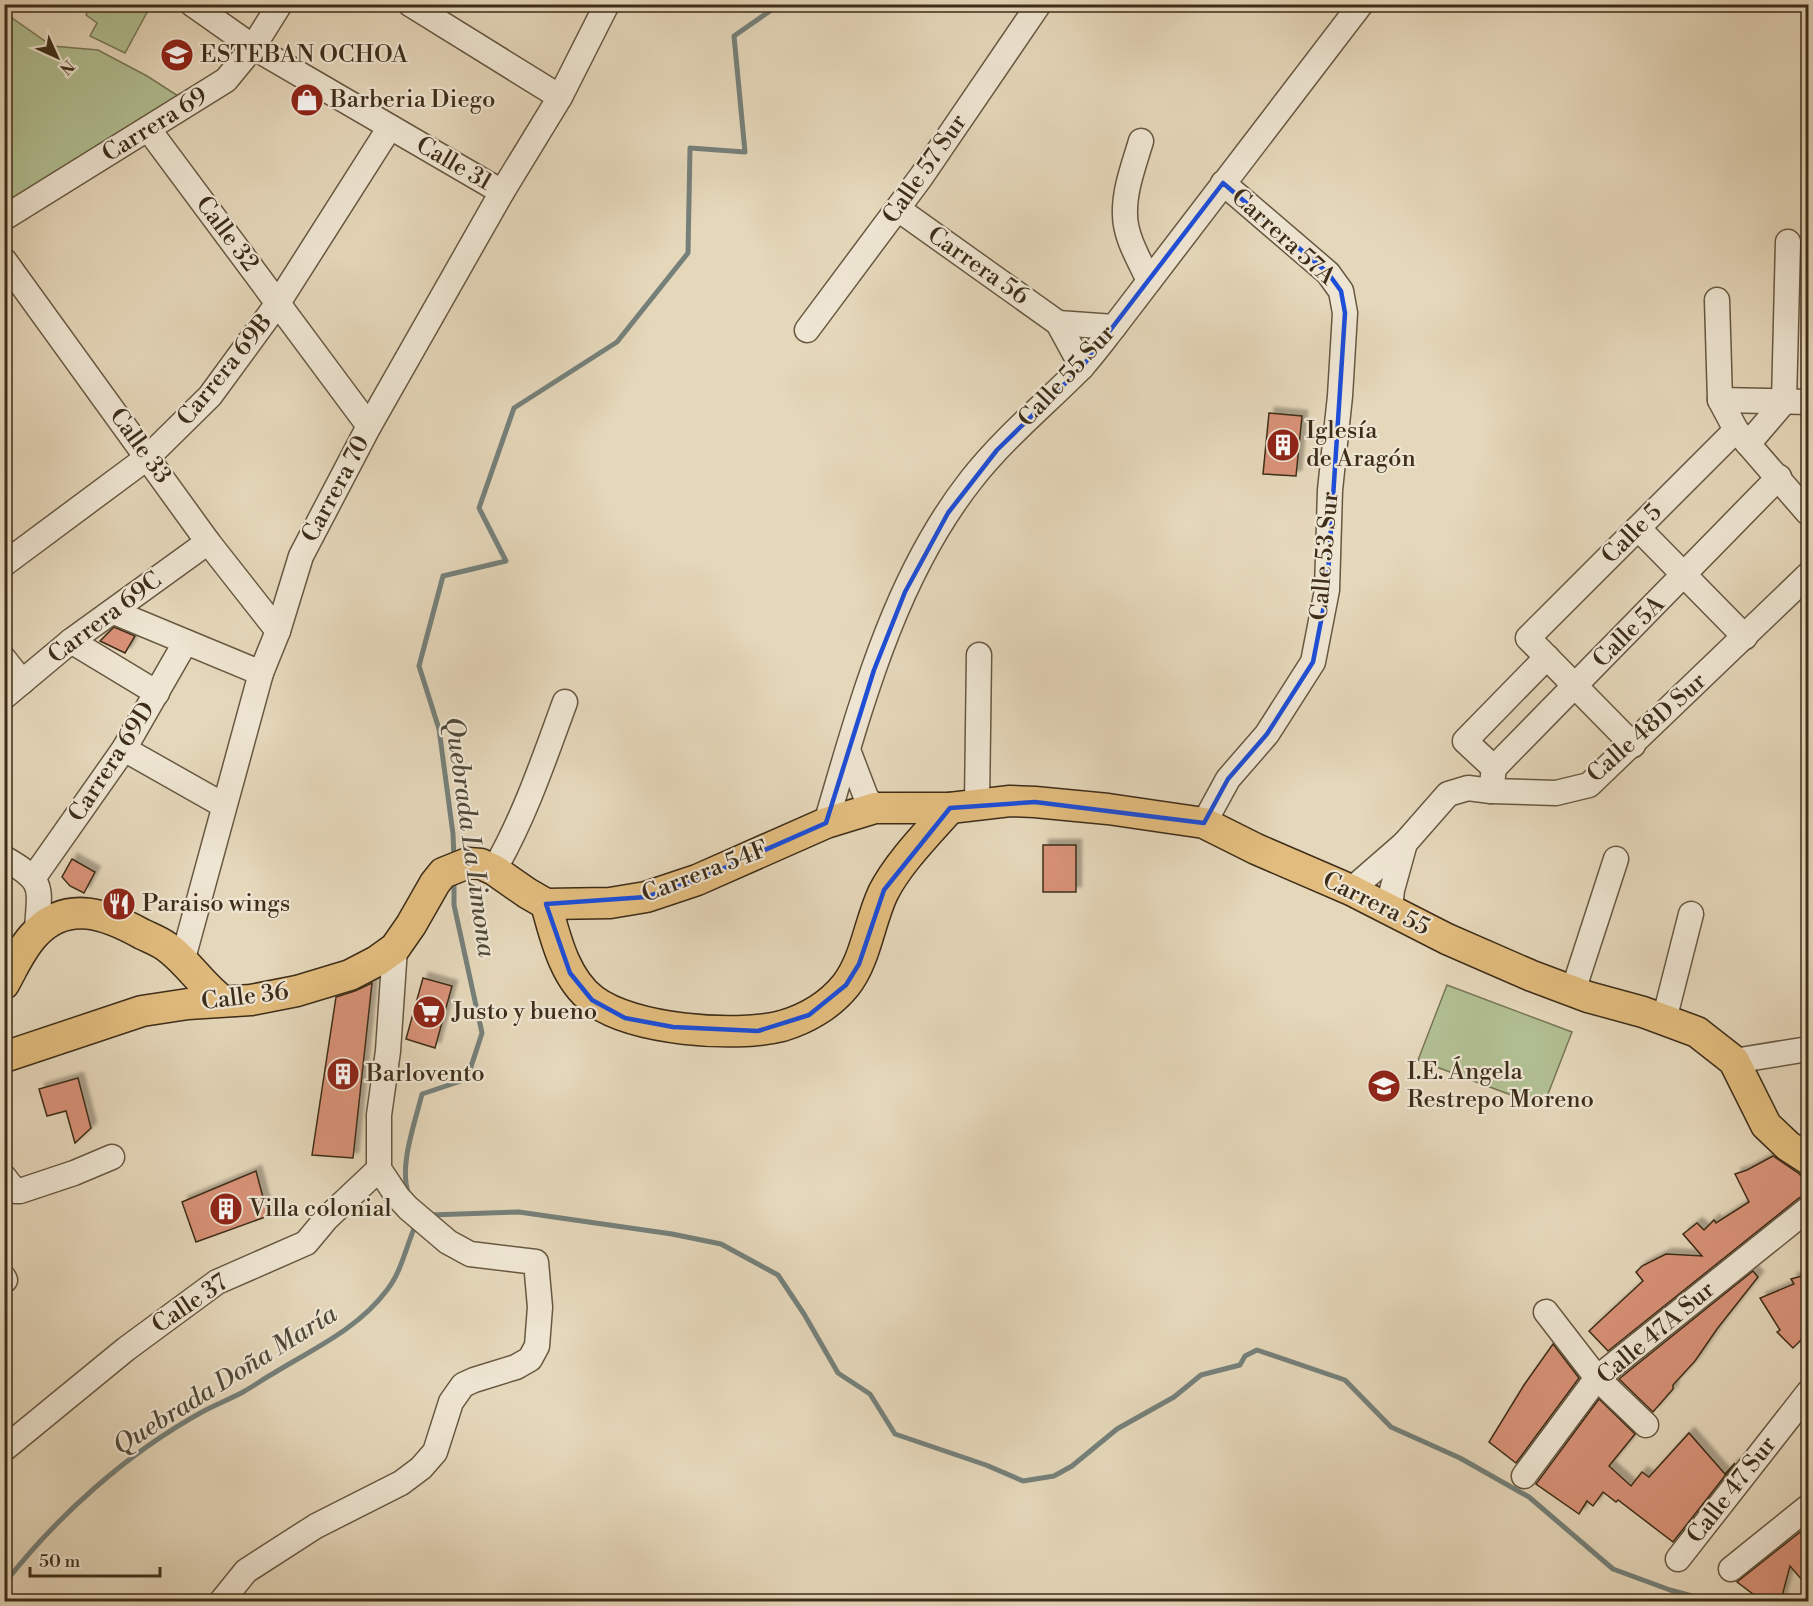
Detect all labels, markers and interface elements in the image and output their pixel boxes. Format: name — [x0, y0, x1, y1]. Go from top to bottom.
north arrow — [27, 27, 87, 87]
school or university icon: ESTEBAN OCHOA — [159, 37, 195, 73]
place label: ESTEBAN OCHOA — [200, 40, 409, 70]
text: N — [55, 55, 78, 79]
street label: Carrera 69 — [97, 81, 213, 169]
shop icon: Barberia Diego — [289, 82, 325, 118]
place label: Barberia Diego — [329, 85, 495, 115]
street label: Calle 57 Sur — [876, 108, 974, 230]
street label: Calle 31 — [411, 130, 498, 198]
street label: Carrera 57A — [1225, 182, 1342, 292]
street label: Calle 32 — [189, 190, 265, 278]
street label: Carrera 56 — [922, 220, 1034, 312]
street label: Carrera 69B — [171, 308, 279, 432]
street label: Calle 55 Sur — [1012, 319, 1122, 433]
street label: Calle 33 — [102, 402, 178, 490]
place label: Iglesía de Aragón — [1306, 416, 1416, 474]
building icon: Iglesía de Aragón — [1265, 427, 1301, 463]
street label: Carrera 70 — [295, 430, 377, 548]
street label: Calle 53 Sur — [1304, 490, 1346, 622]
street label: Calle 5 — [1596, 498, 1668, 570]
street label: Carrera 69C — [42, 565, 168, 671]
street label: Calle 5A — [1587, 589, 1672, 674]
street label: Calle 48D Sur — [1581, 667, 1713, 789]
street label: Carrera 69D — [62, 696, 162, 828]
water label: Quebrada La Limona — [437, 715, 503, 960]
street label: Carrera 54F — [638, 834, 772, 910]
street label: Carrera 55 — [1317, 865, 1435, 943]
restaurant icon: Paraiso wings — [101, 886, 137, 922]
place label: Paraiso wings — [142, 889, 290, 919]
street label: Calle 36 — [200, 977, 290, 1017]
supermarket icon: Justo y bueno — [411, 994, 447, 1030]
place label: Justo y bueno — [451, 997, 597, 1027]
building icon: Barlovento — [325, 1056, 361, 1092]
place label: I.E. Ángela Restrepo Moreno — [1407, 1056, 1594, 1115]
place label: Barlovento — [365, 1059, 485, 1089]
school or university icon: I.E. Ángela Restrepo Moreno — [1366, 1068, 1402, 1104]
building icon: Villa colonial — [208, 1191, 244, 1227]
place label: Villa colonial — [248, 1194, 392, 1224]
street label: Calle 37 — [146, 1268, 234, 1340]
street label: Calle 47A Sur — [1591, 1275, 1721, 1391]
water label: Quebrada Doña María — [107, 1298, 344, 1462]
street label: Calle 47 Sur — [1681, 1430, 1783, 1550]
scale bar — [30, 1540, 160, 1578]
text: 50 m — [39, 1550, 81, 1573]

